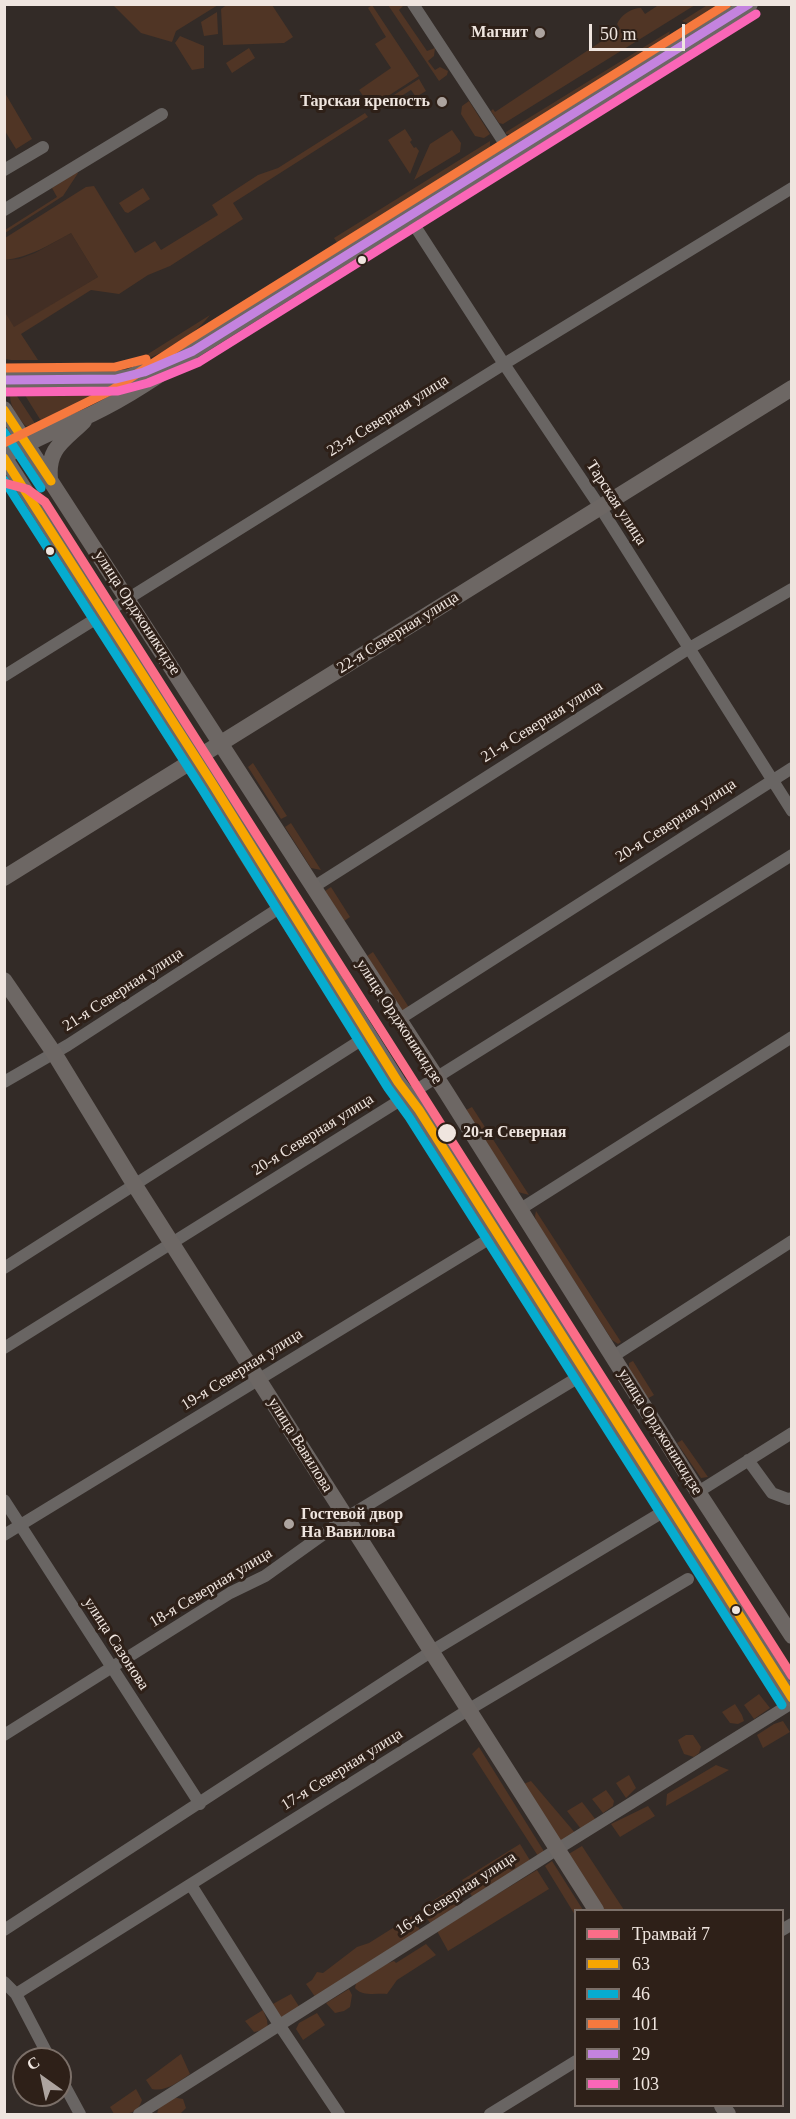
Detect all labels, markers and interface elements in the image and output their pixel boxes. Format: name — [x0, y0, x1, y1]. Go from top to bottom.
scale bar — [592, 12, 688, 50]
place label: Магнит — [471, 23, 528, 43]
text: 50 m — [600, 24, 637, 44]
marker: Магнит — [533, 26, 547, 40]
place label: Тарская крепость — [300, 92, 430, 112]
marker: Тарская крепость — [435, 95, 449, 109]
unlabelled marker — [356, 254, 368, 266]
street label: 23-я Северная улица — [324, 371, 452, 461]
street label: Тарская улица — [582, 457, 650, 549]
unlabelled marker — [44, 545, 56, 557]
street label: улица Орджоникидзе — [89, 547, 185, 679]
street label: 22-я Северная улица — [334, 588, 462, 678]
street label: 21-я Северная улица — [478, 677, 606, 767]
street label: 20-я Северная улица — [612, 775, 740, 867]
street label: 21-я Северная улица — [59, 944, 187, 1036]
street label: улица Орджоникидзе — [351, 956, 447, 1088]
street label: 20-я Северная улица — [249, 1090, 377, 1180]
marker: 20-я Северная — [436, 1122, 458, 1144]
place label: 20-я Северная — [463, 1123, 566, 1143]
street label: 19-я Северная улица — [178, 1325, 306, 1415]
street label: улица Орджоникидзе — [613, 1365, 707, 1499]
street label: улица Вавилова — [263, 1394, 337, 1496]
place label: Гостевой двор На Вавилова — [301, 1505, 403, 1543]
marker: Гостевой двор На Вавилова — [282, 1517, 296, 1531]
street label: 18-я Северная улица — [146, 1544, 276, 1632]
street label: улица Сазонова — [79, 1594, 153, 1694]
unlabelled marker — [730, 1604, 742, 1616]
street label: 17-я Северная улица — [278, 1725, 406, 1815]
street label: 16-я Северная улица — [392, 1848, 520, 1940]
legend — [574, 1909, 784, 2107]
text: Трамвай 7 — [632, 1924, 710, 1944]
text: 63 — [632, 1954, 650, 1974]
text: 46 — [632, 1984, 650, 2004]
text: 101 — [632, 2014, 659, 2034]
text: 29 — [632, 2044, 650, 2064]
north arrow — [12, 2047, 72, 2107]
text: С — [24, 2053, 42, 2073]
text: 103 — [632, 2074, 659, 2094]

